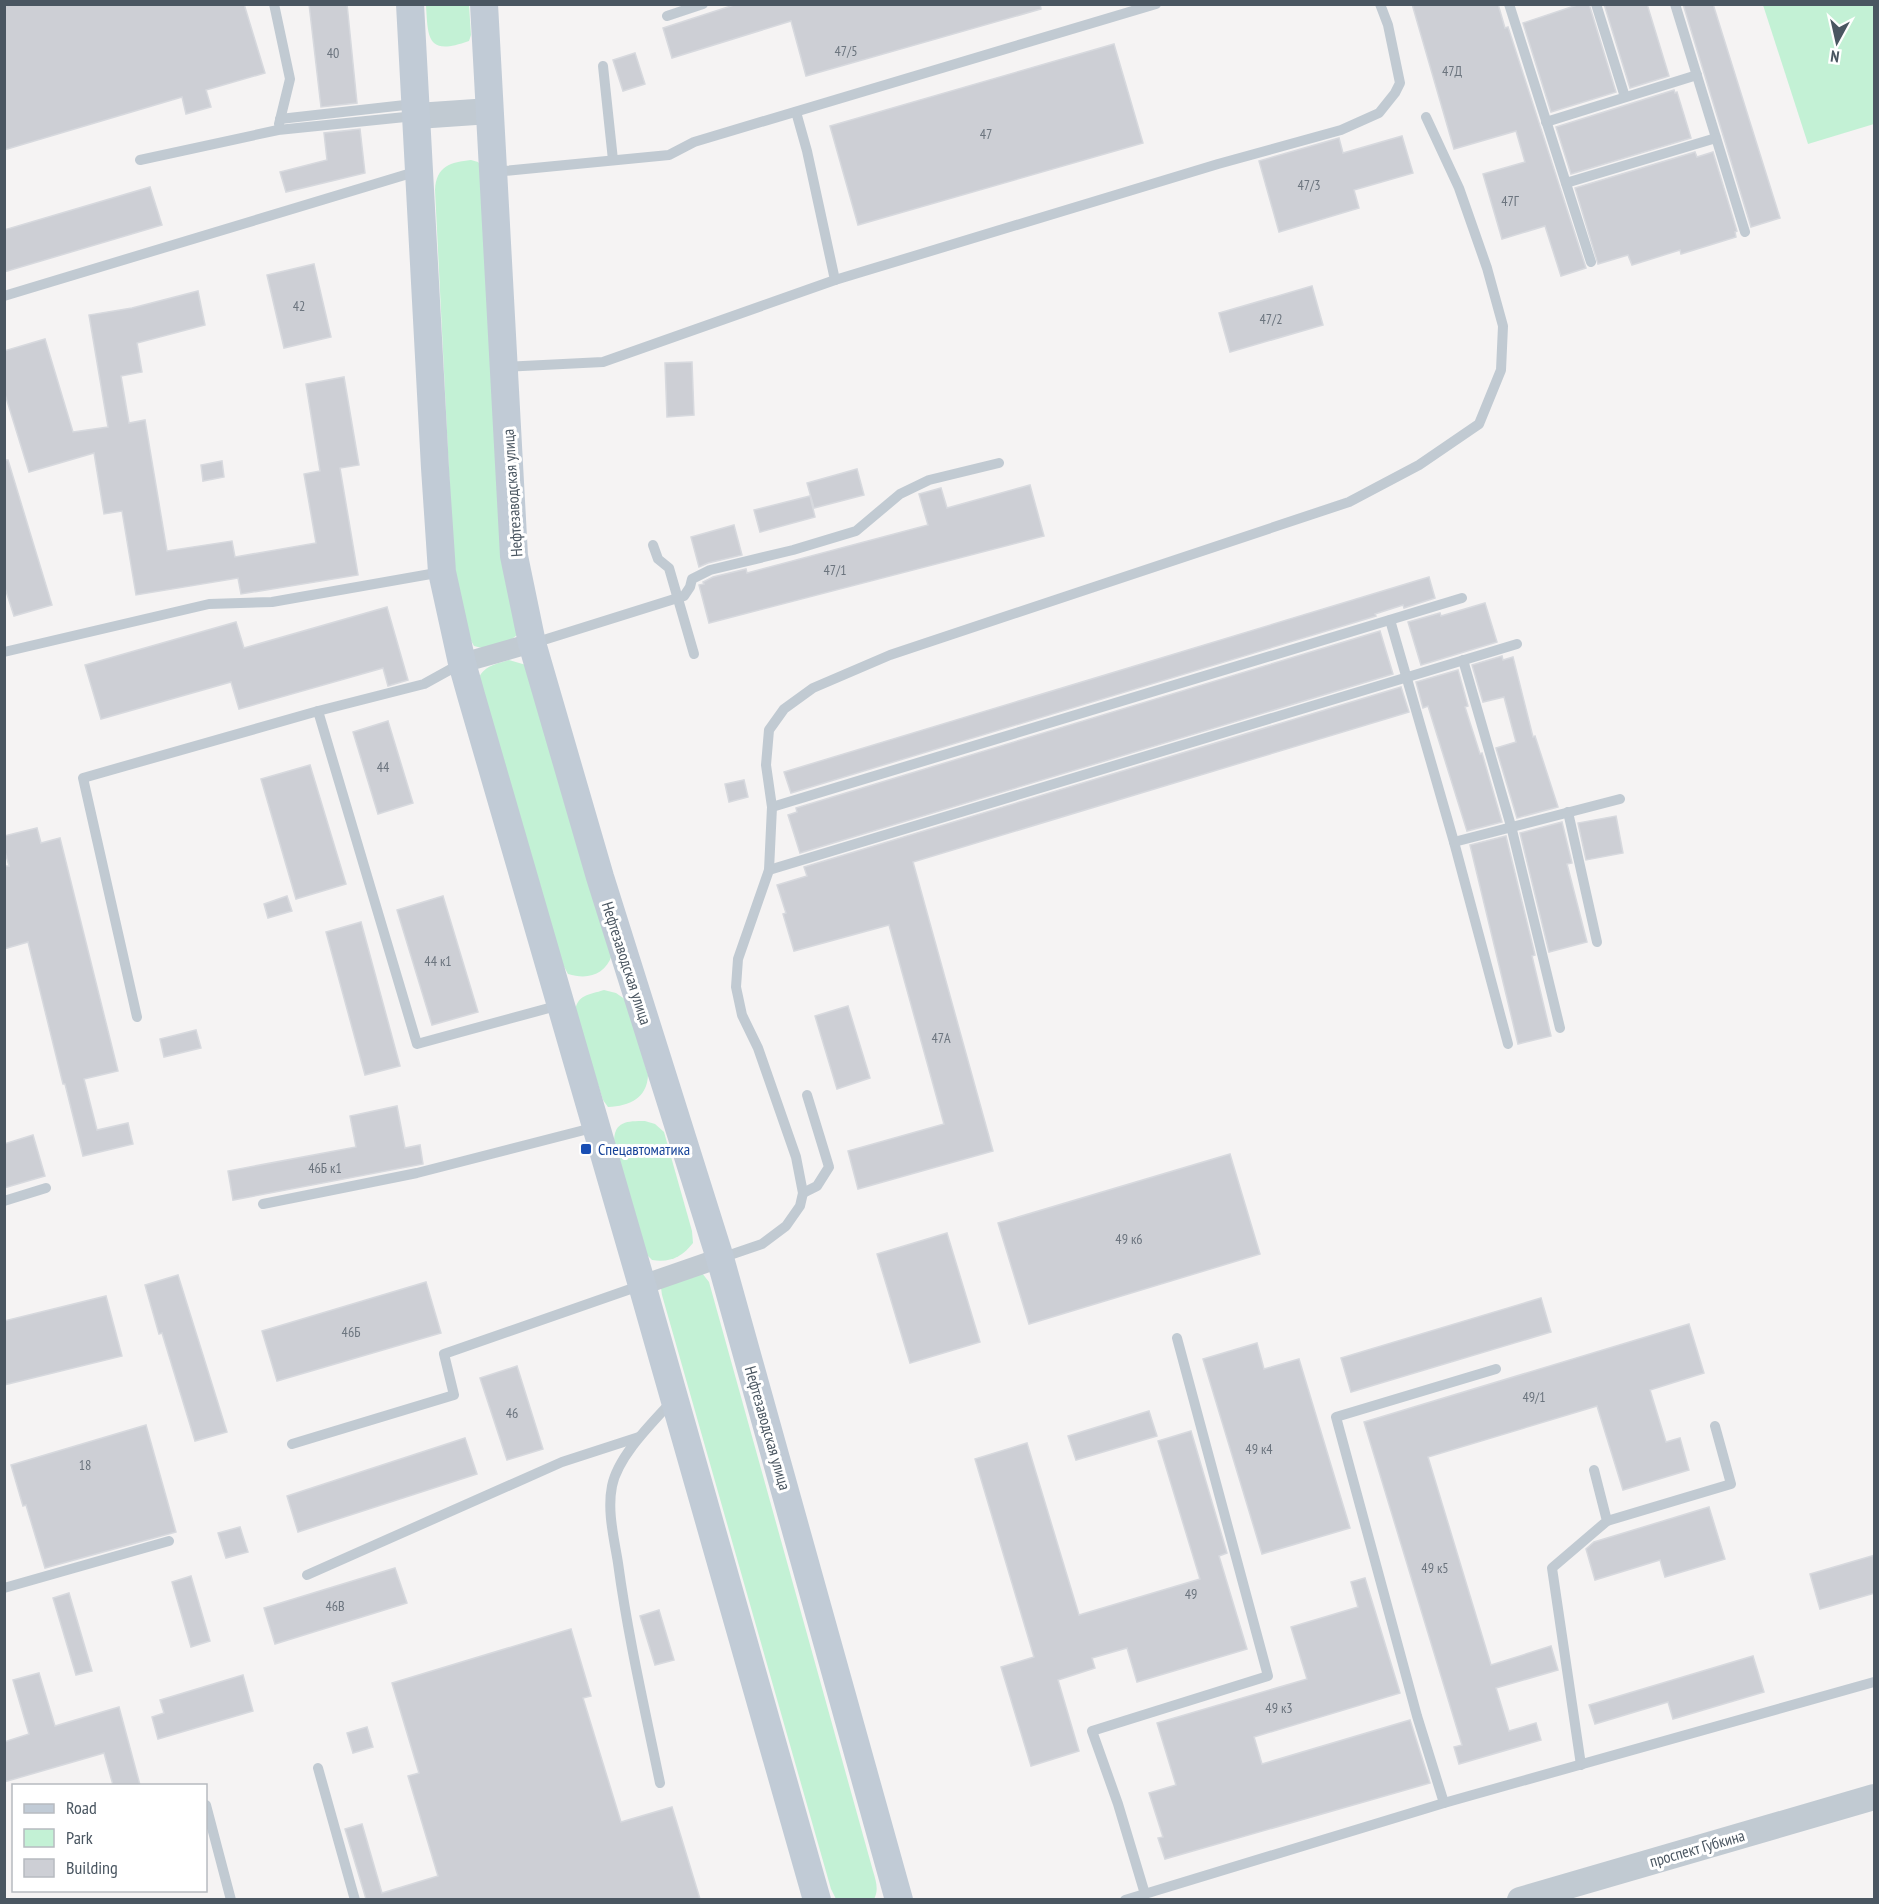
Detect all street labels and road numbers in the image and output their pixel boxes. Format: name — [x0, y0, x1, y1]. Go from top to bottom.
street label: Нефтезаводская улица — [498, 428, 526, 558]
street label: Нефтезаводская улица — [598, 899, 656, 1027]
street label: Нефтезаводская улица — [741, 1364, 795, 1492]
street label: проспект Губкина — [1647, 1825, 1747, 1871]

